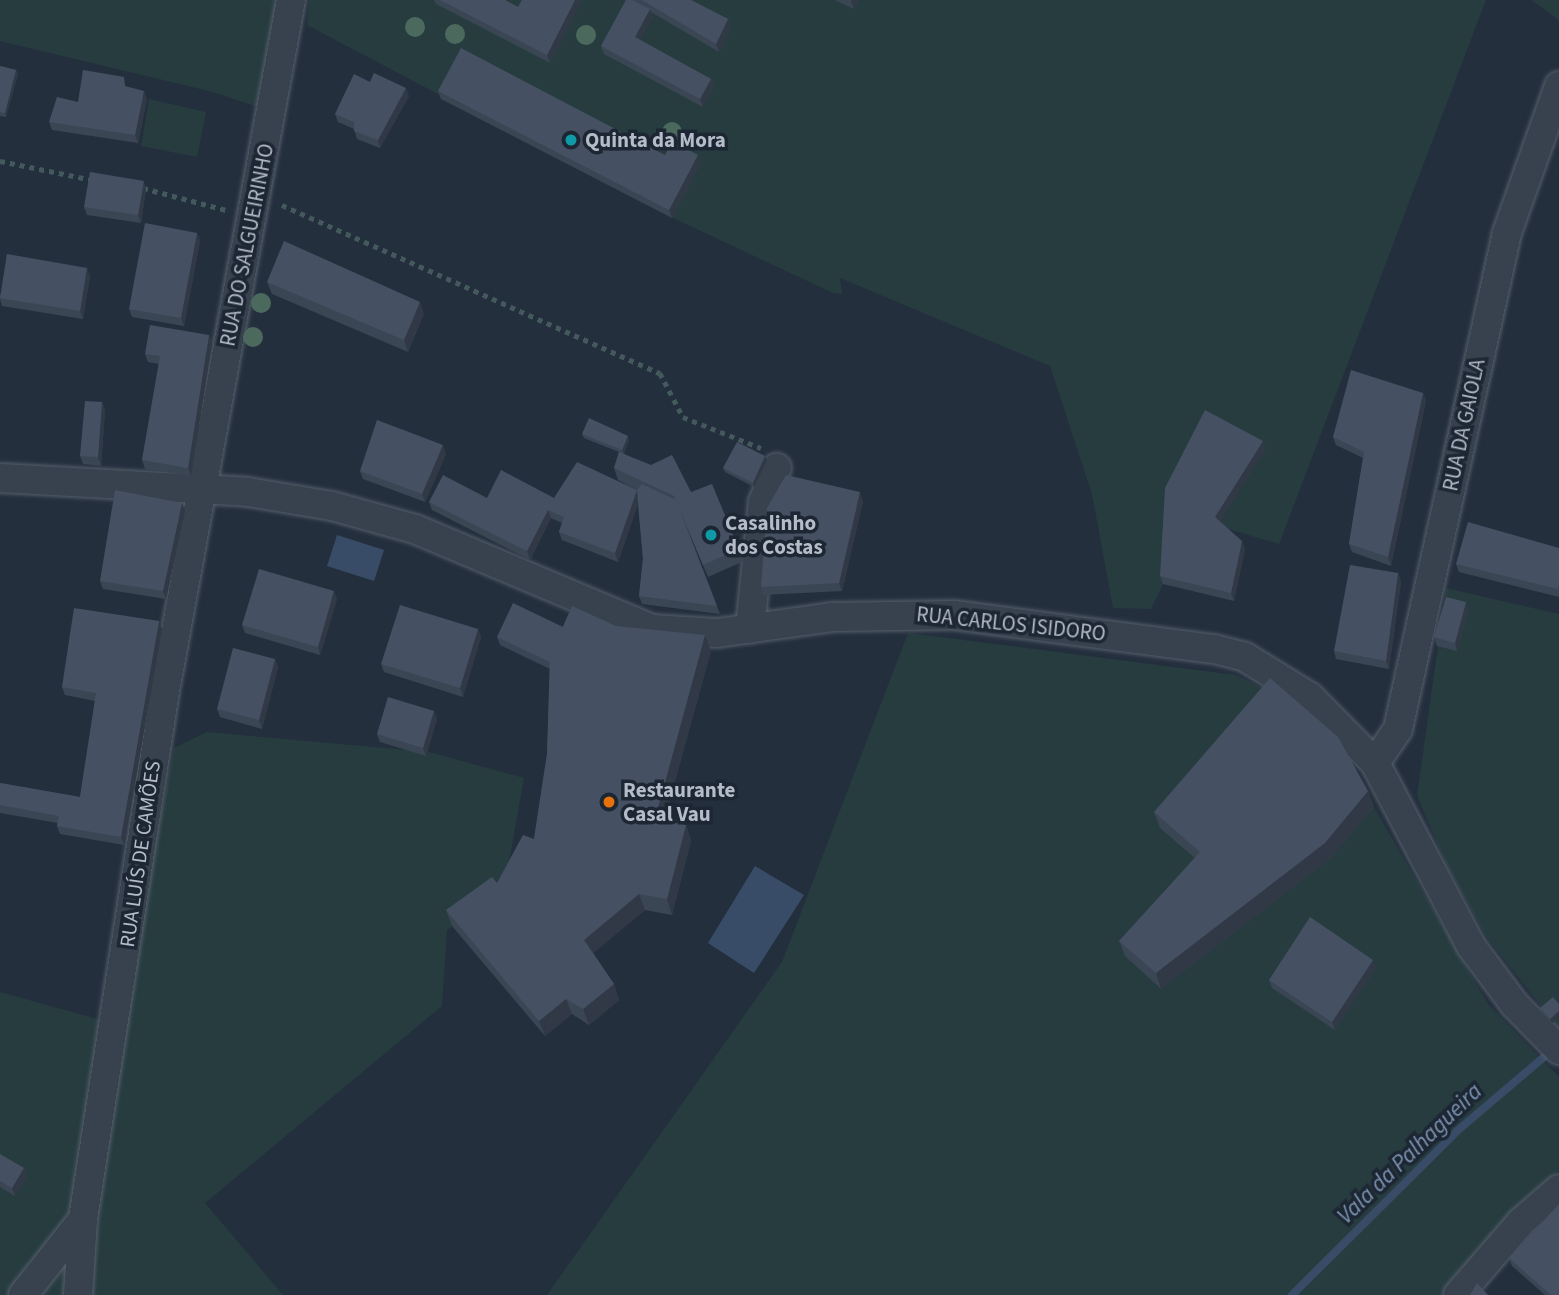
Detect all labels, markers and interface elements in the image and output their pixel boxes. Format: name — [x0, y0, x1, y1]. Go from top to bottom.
place label: Quinta da Mora — [585, 127, 726, 153]
marker: Quinta da Mora — [563, 132, 579, 148]
street label: RUA DO SALGUEIRINHO — [215, 142, 279, 348]
street label: RUA DA GAIOLA — [1438, 357, 1490, 493]
place label: Casalinho dos Costas — [725, 510, 823, 560]
marker: Casalinho dos Costas — [703, 527, 719, 543]
street label: RUA CARLOS ISIDORO — [915, 602, 1107, 646]
street label: RUA LUÍS DE CAMÕES — [114, 759, 166, 949]
place label: Restaurante Casal Vau — [623, 777, 735, 827]
marker: Restaurante Casal Vau — [601, 794, 617, 810]
water label: Vala da Palhagueira — [1332, 1078, 1488, 1230]

